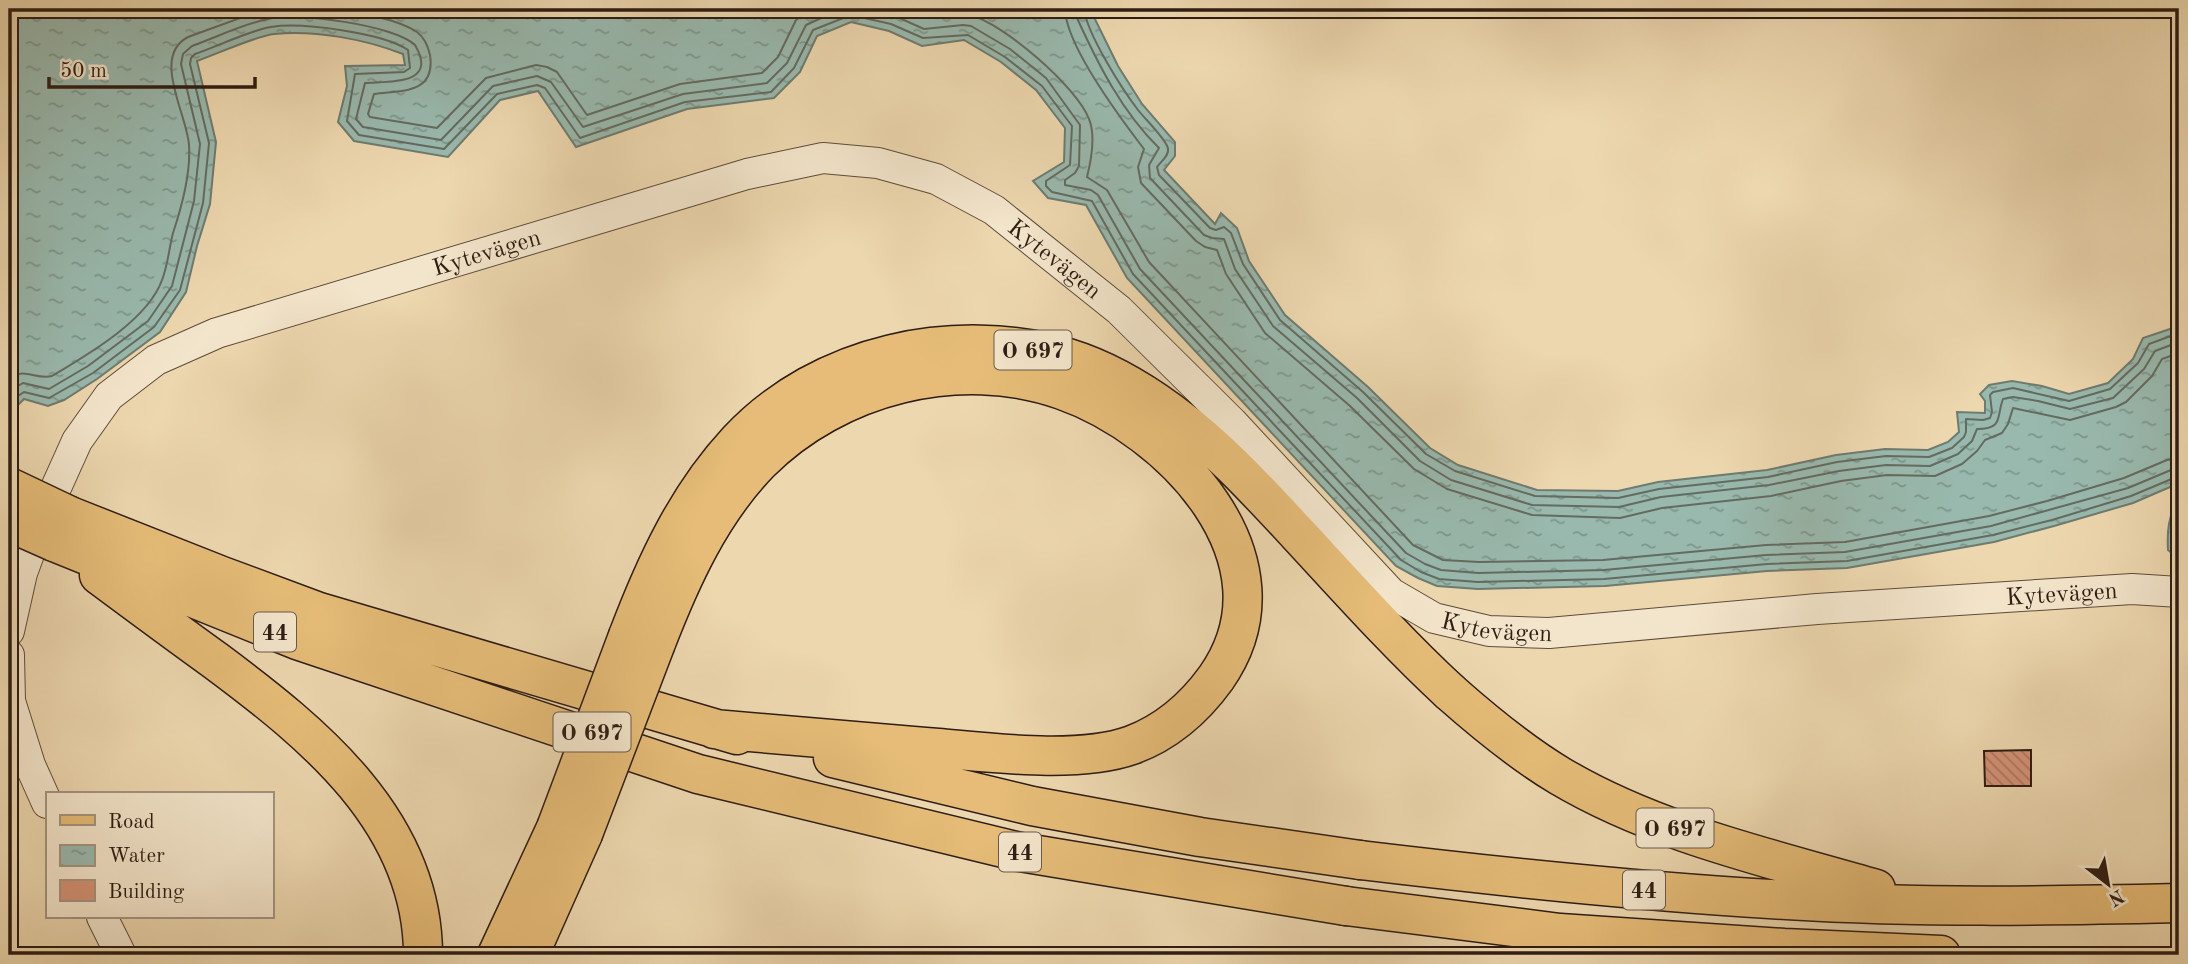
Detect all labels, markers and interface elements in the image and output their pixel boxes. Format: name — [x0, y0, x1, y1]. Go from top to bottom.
scale bar — [49, 46, 256, 90]
text: 50 m — [60, 61, 107, 82]
street label: Kytevägen — [1003, 216, 1105, 305]
street label: Kytevägen — [430, 226, 544, 282]
road number: O 697 — [995, 330, 1072, 370]
street label: Kytevägen — [2005, 580, 2118, 611]
street label: Kytevägen — [1438, 610, 1553, 647]
road number: 44 — [254, 612, 296, 652]
road number: O 697 — [554, 712, 630, 752]
legend — [46, 792, 273, 918]
road number: O 697 — [1636, 808, 1714, 848]
text: Road — [108, 812, 155, 833]
road number: 44 — [999, 832, 1041, 872]
text: Water — [108, 846, 165, 867]
north arrow — [2072, 848, 2142, 918]
road number: 44 — [1623, 870, 1665, 909]
text: Building — [108, 882, 185, 903]
text: N — [2104, 885, 2127, 909]

